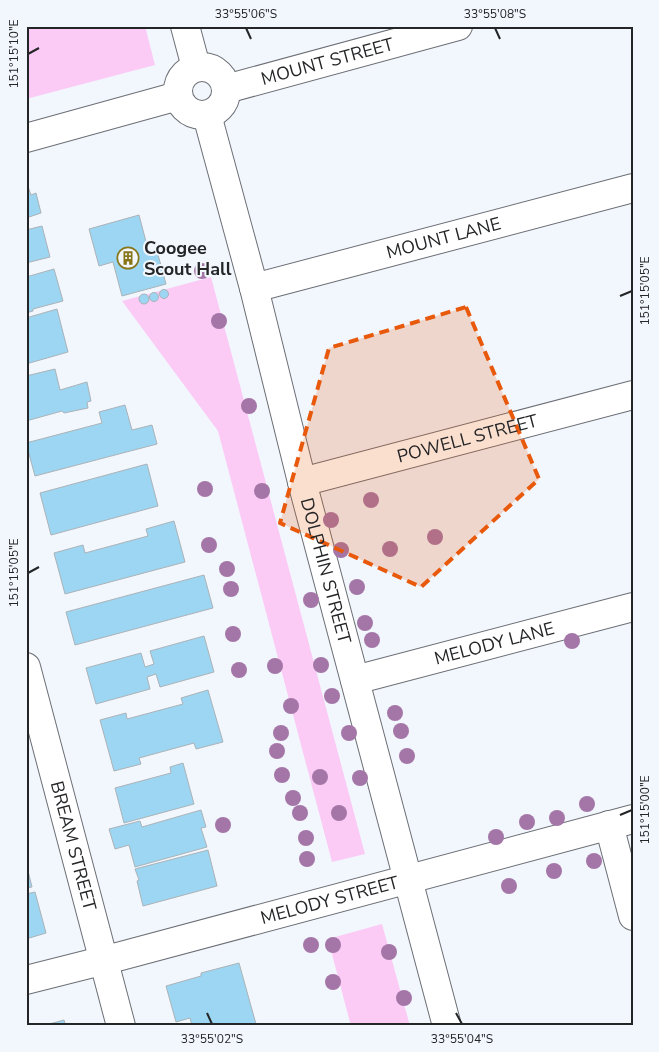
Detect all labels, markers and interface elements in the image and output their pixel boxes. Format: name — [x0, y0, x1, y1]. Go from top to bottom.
text: 33°55'06"S — [215, 6, 277, 22]
text: 33°55'08"S — [464, 6, 526, 22]
text: 151°15'10"E — [6, 19, 22, 89]
street label: MOUNT STREET — [258, 32, 396, 91]
street label: MOUNT LANE — [384, 211, 503, 265]
place label: Coogee Scout Hall — [144, 236, 232, 281]
building icon: Coogee Scout Hall — [116, 246, 140, 270]
text: 151°15'05"E — [637, 256, 653, 326]
street label: POWELL STREET — [394, 409, 541, 469]
street label: DOLPHIN STREET — [295, 495, 357, 646]
text: 151°15'05"E — [6, 538, 22, 608]
street label: MELODY LANE — [432, 616, 557, 671]
text: 151°15'00"E — [637, 775, 653, 845]
street label: BREAM STREET — [45, 779, 102, 913]
street label: MELODY STREET — [258, 870, 402, 930]
text: 33°55'02"S — [181, 1031, 243, 1047]
text: 33°55'04"S — [431, 1031, 493, 1047]

